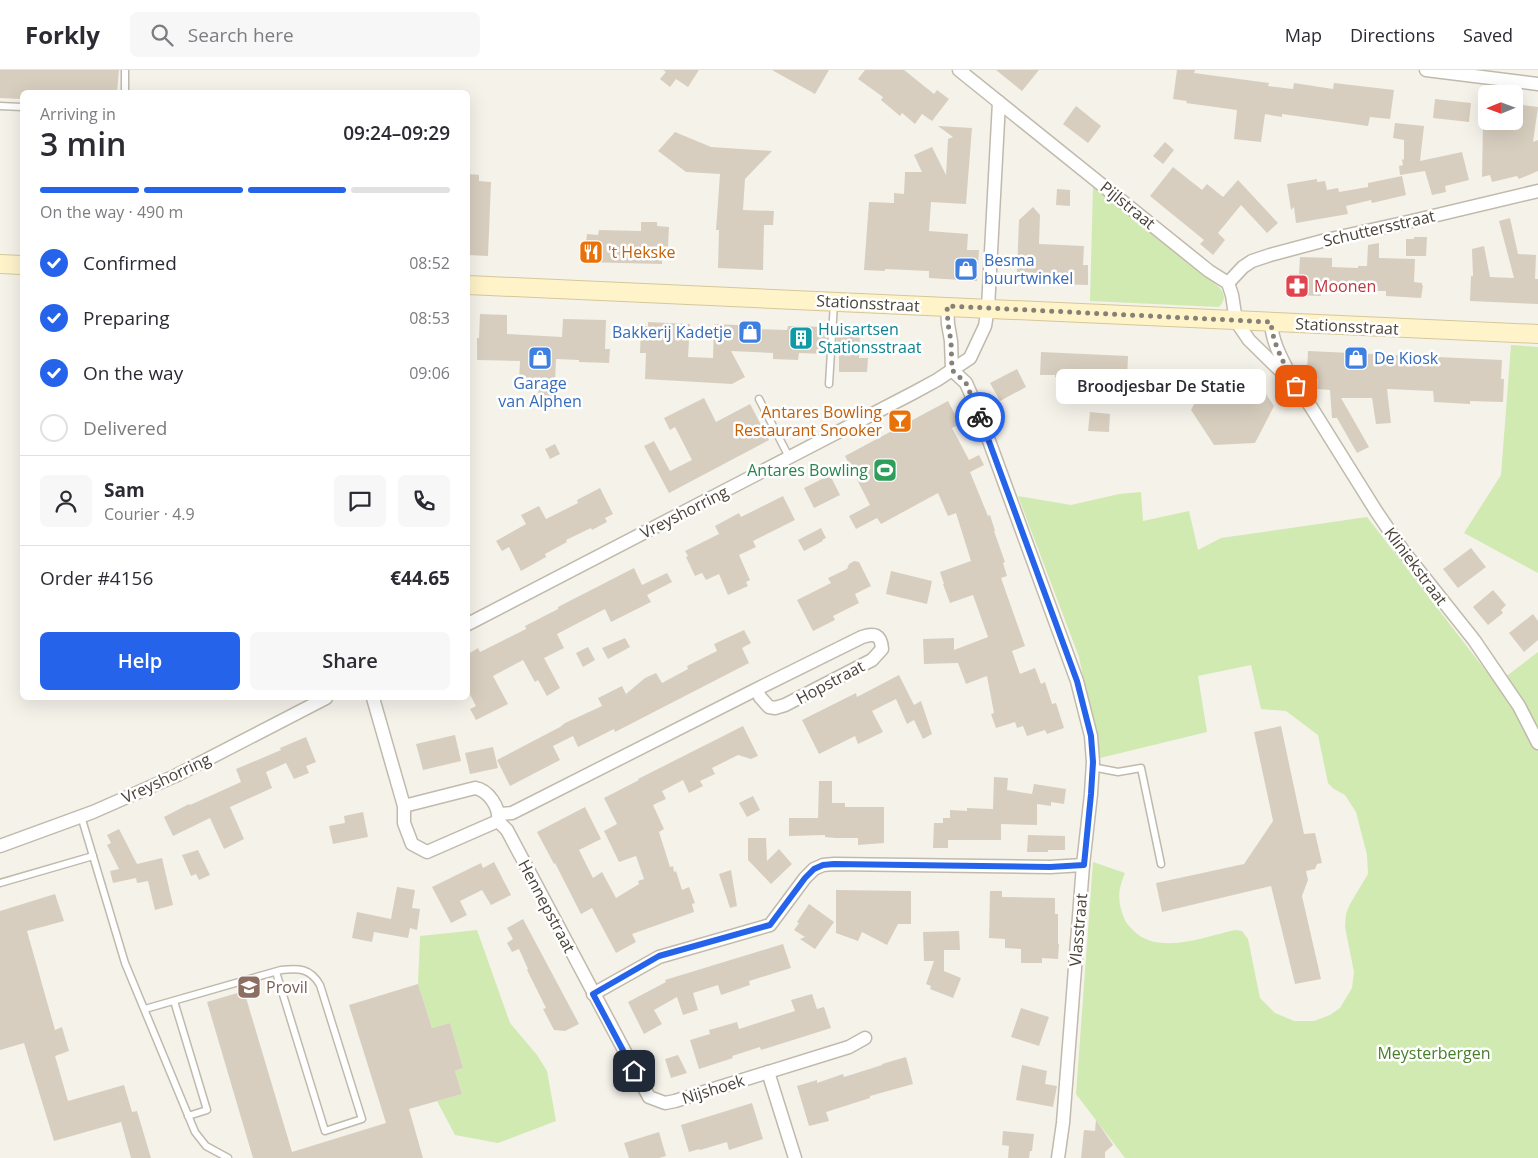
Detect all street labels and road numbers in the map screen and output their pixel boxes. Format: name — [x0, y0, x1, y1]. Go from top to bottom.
street label: Pijlstraat — [1096, 176, 1160, 234]
street label: Schuttersstraat — [1321, 204, 1437, 252]
street label: Stationsstraat — [816, 289, 921, 317]
street label: Stationsstraat — [1295, 312, 1400, 340]
street label: Vreyshorring — [636, 480, 732, 544]
street label: Kliniekstraat — [1379, 522, 1453, 610]
street label: Hopstraat — [792, 655, 868, 709]
street label: Vreyshorring — [118, 748, 214, 808]
street label: Hennepstraat — [513, 856, 581, 957]
street label: Vlasstraat — [1064, 892, 1092, 968]
street label: Nijshoek — [679, 1069, 748, 1109]

